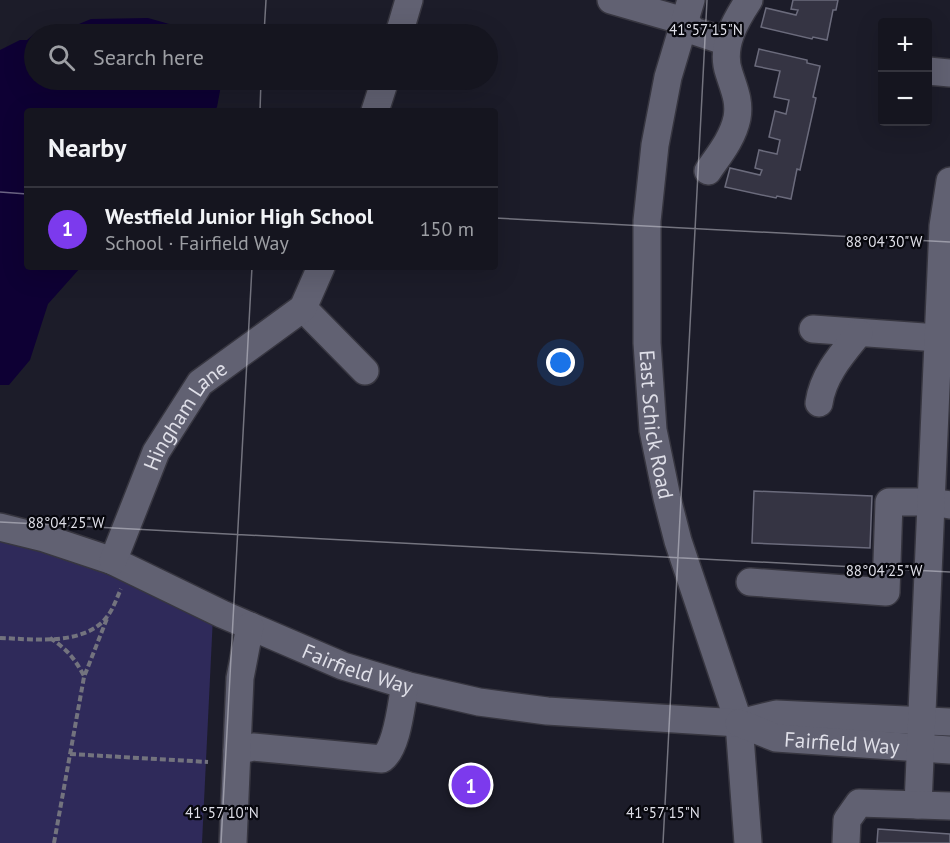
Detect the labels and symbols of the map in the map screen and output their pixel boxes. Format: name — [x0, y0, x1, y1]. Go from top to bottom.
text: 41°57'15"N — [669, 20, 743, 39]
text: 88°04'30"W — [846, 232, 923, 251]
your location — [546, 348, 575, 377]
street label: East Schick Road — [634, 349, 680, 501]
street label: Hingham Lane — [137, 354, 232, 474]
text: 88°04'25"W — [28, 513, 105, 532]
text: 88°04'25"W — [846, 561, 923, 580]
street label: Fairfield Way — [298, 637, 417, 700]
street label: Fairfield Way — [783, 725, 901, 760]
pin: 1 — [452, 762, 490, 808]
text: 41°57'10"N — [185, 803, 259, 822]
text: 41°57'15"N — [626, 803, 700, 822]

